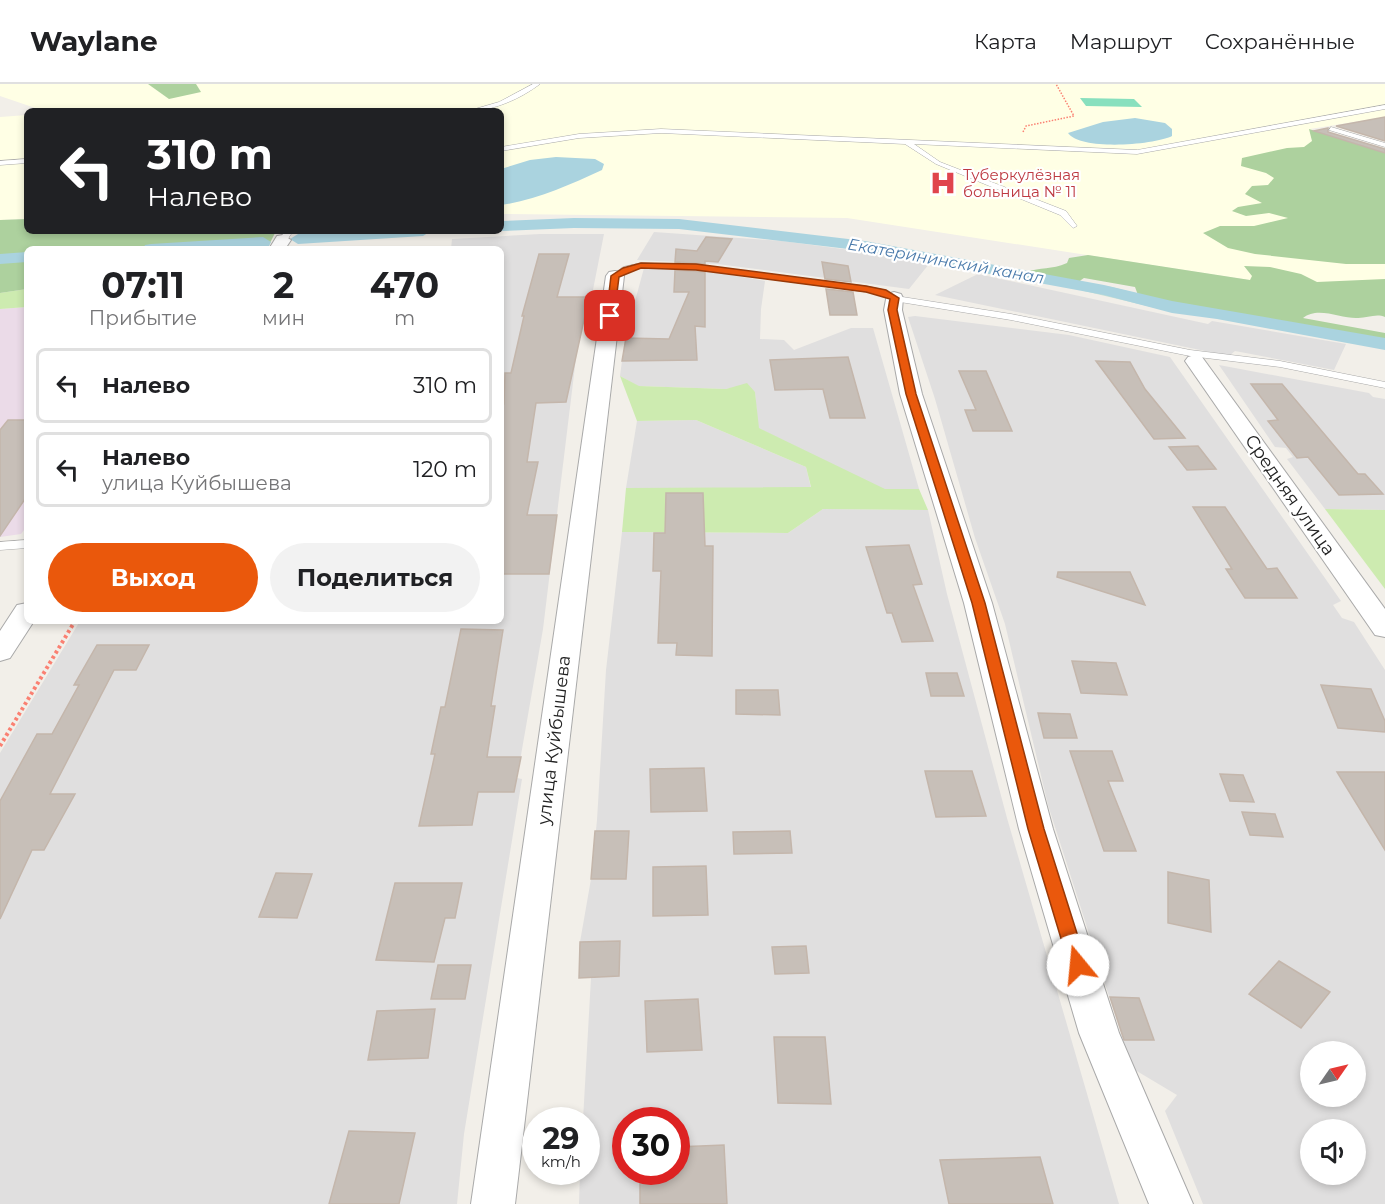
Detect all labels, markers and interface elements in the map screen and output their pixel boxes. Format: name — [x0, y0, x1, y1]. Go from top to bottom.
text: Waylane — [30, 24, 158, 58]
text: Карта — [974, 29, 1037, 54]
text: Маршрут — [1070, 29, 1172, 54]
text: Сохранённые — [1205, 29, 1355, 54]
text: 310 m — [147, 128, 273, 180]
icon: left — [48, 132, 126, 210]
place label: Туберкулёзная больница № 11 — [963, 165, 1080, 201]
hospital icon: Туберкулёзная больница № 11 — [928, 168, 958, 198]
text: Налево — [147, 180, 252, 213]
water label: Екатерининский канал — [846, 234, 1046, 288]
text: 07:11 — [101, 263, 185, 307]
text: 2 — [273, 263, 294, 307]
text: 470 — [370, 263, 439, 307]
pin — [584, 290, 635, 341]
icon: arrive — [593, 299, 626, 332]
text: Прибытие — [89, 306, 197, 330]
text: мин — [262, 306, 305, 330]
text: m — [394, 306, 415, 330]
icon: left — [51, 369, 84, 402]
text: Налево — [102, 372, 190, 399]
text: 310 m — [413, 372, 477, 399]
street label: Средняя улица — [1240, 430, 1340, 560]
text: Налево — [102, 444, 190, 471]
icon: left — [51, 453, 84, 486]
text: 120 m — [413, 456, 477, 483]
text: улица Куйбышева — [102, 471, 292, 495]
button: Выход — [48, 543, 258, 612]
button: Поделиться — [270, 543, 480, 612]
street label: улица Куйбышева — [533, 654, 575, 827]
position arrow — [1046, 933, 1110, 997]
north arrow — [1300, 1041, 1366, 1107]
map controls — [1300, 1041, 1366, 1185]
speed limit sign: 30 — [612, 1107, 690, 1185]
button: sound — [1300, 1119, 1366, 1185]
text: 29 — [543, 1120, 579, 1157]
text: km/h — [541, 1152, 581, 1171]

